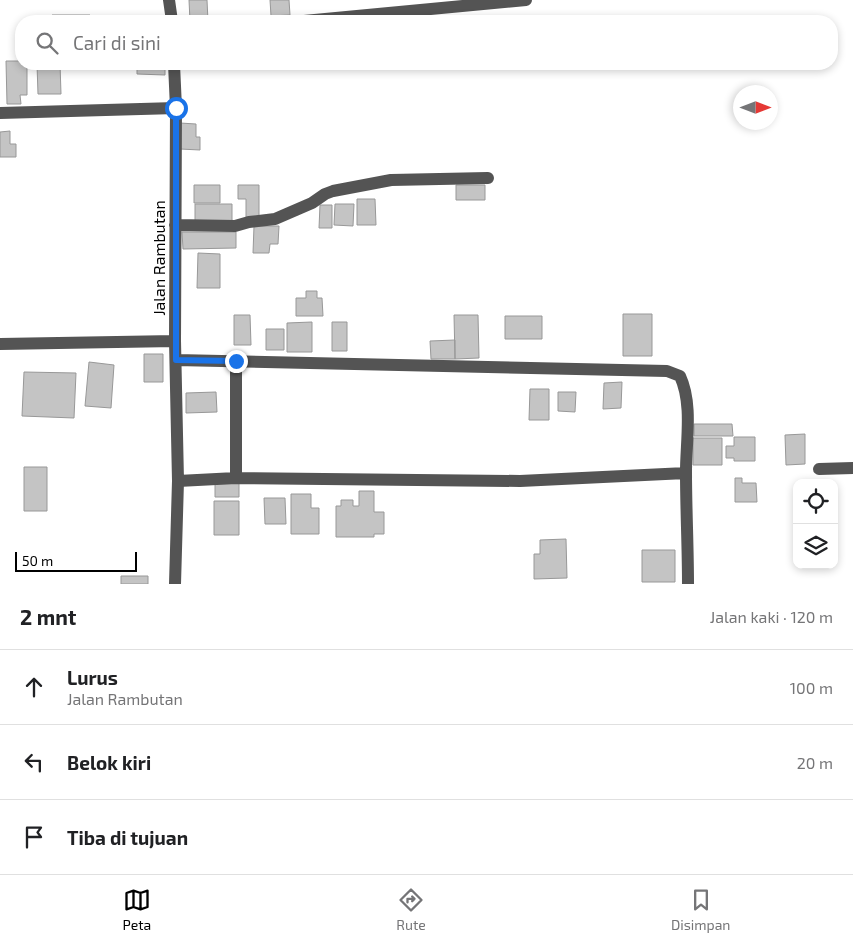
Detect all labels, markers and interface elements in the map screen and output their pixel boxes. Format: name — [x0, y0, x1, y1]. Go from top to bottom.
search box — [15, 15, 838, 70]
icon: search — [33, 29, 61, 57]
text: Cari di sini — [73, 31, 161, 54]
north arrow — [733, 85, 778, 130]
route start — [165, 97, 188, 120]
street label: Jalan Rambutan — [149, 200, 168, 316]
route end — [225, 350, 248, 373]
map controls — [793, 479, 838, 569]
button: locate — [793, 479, 838, 524]
button: layers — [793, 524, 838, 569]
scale bar — [15, 549, 138, 572]
text: 50 m — [22, 552, 53, 569]
text: 2 mnt — [20, 604, 76, 629]
text: Jalan kaki · 120 m — [710, 607, 833, 626]
text: Lurus — [67, 666, 118, 689]
icon: ahead — [20, 673, 48, 701]
text: 100 m — [790, 678, 833, 697]
text: Jalan Rambutan — [67, 689, 183, 708]
icon: left — [20, 748, 48, 776]
text: Belok kiri — [67, 751, 151, 774]
text: 20 m — [797, 753, 833, 772]
icon: arrive — [20, 823, 48, 851]
text: Tiba di tujuan — [67, 826, 188, 849]
tab: Peta — [123, 886, 151, 933]
tab: Rute — [396, 886, 426, 933]
tab: Disimpan — [671, 886, 730, 933]

